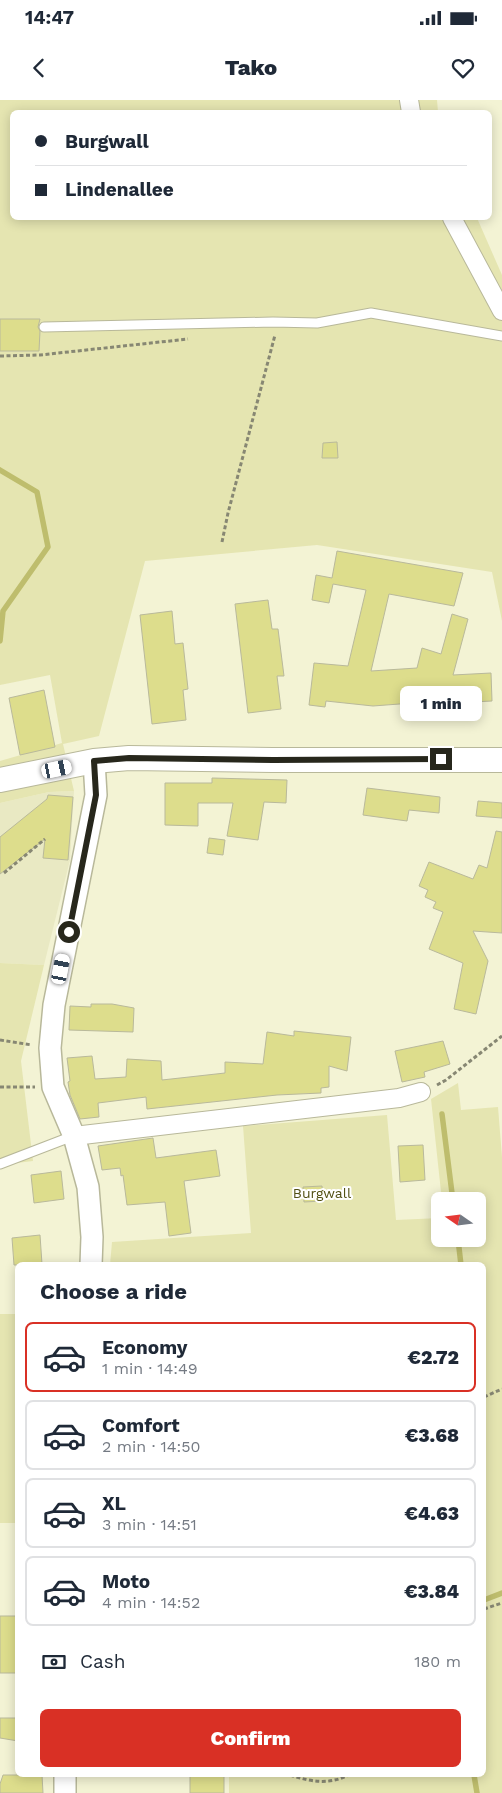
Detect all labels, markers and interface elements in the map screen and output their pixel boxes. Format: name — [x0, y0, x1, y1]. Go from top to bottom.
text: 14:47 — [25, 6, 74, 29]
icon: back — [25, 54, 53, 82]
icon: heart — [449, 54, 477, 82]
text: Tako — [225, 55, 277, 80]
text: Burgwall — [65, 130, 149, 153]
text: Lindenallee — [65, 178, 174, 201]
callout: 1 min — [400, 686, 482, 722]
text: 1 min — [420, 694, 462, 713]
route end — [430, 748, 452, 770]
car — [40, 759, 73, 779]
route start — [58, 921, 80, 943]
car — [50, 953, 71, 985]
park label: Burgwall — [293, 1185, 352, 1201]
north arrow — [431, 1192, 486, 1248]
map controls — [431, 1192, 486, 1247]
text: Choose a ride — [40, 1279, 187, 1304]
icon: car — [42, 1335, 87, 1380]
text: Economy — [102, 1336, 187, 1359]
text: €2.72 — [408, 1346, 459, 1369]
text: 1 min · 14:49 — [102, 1359, 198, 1378]
icon: car — [42, 1413, 87, 1458]
text: Comfort — [102, 1414, 180, 1437]
text: €3.68 — [405, 1424, 459, 1447]
text: 2 min · 14:50 — [102, 1437, 200, 1456]
icon: car — [42, 1491, 87, 1536]
text: XL — [102, 1492, 126, 1515]
text: €4.63 — [404, 1502, 459, 1525]
text: 3 min · 14:51 — [102, 1515, 197, 1534]
icon: car — [42, 1569, 87, 1614]
text: Moto — [102, 1570, 150, 1593]
text: €3.84 — [404, 1580, 459, 1603]
text: 4 min · 14:52 — [102, 1593, 200, 1612]
icon: cash — [40, 1648, 68, 1676]
text: Cash — [80, 1650, 126, 1673]
text: 180 m — [414, 1652, 461, 1671]
button: Confirm — [40, 1709, 461, 1767]

